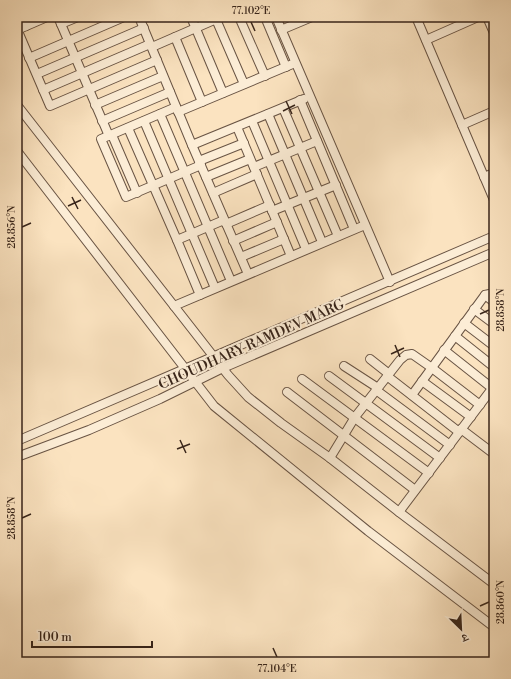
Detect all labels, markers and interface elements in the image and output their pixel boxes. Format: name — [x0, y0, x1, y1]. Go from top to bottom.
text: 77.102°E — [232, 5, 271, 17]
text: 28.856°N — [6, 205, 18, 248]
text: 28.858°N — [495, 288, 507, 331]
street label: CHOUDHARY RAMDEV MARG — [156, 295, 348, 394]
text: 28.858°N — [6, 496, 18, 539]
text: 28.860°N — [495, 579, 507, 624]
north arrow — [441, 609, 481, 649]
scale bar — [32, 623, 152, 649]
text: उ — [458, 629, 471, 645]
text: 100 m — [38, 630, 72, 645]
text: 77.104°E — [257, 663, 297, 675]

